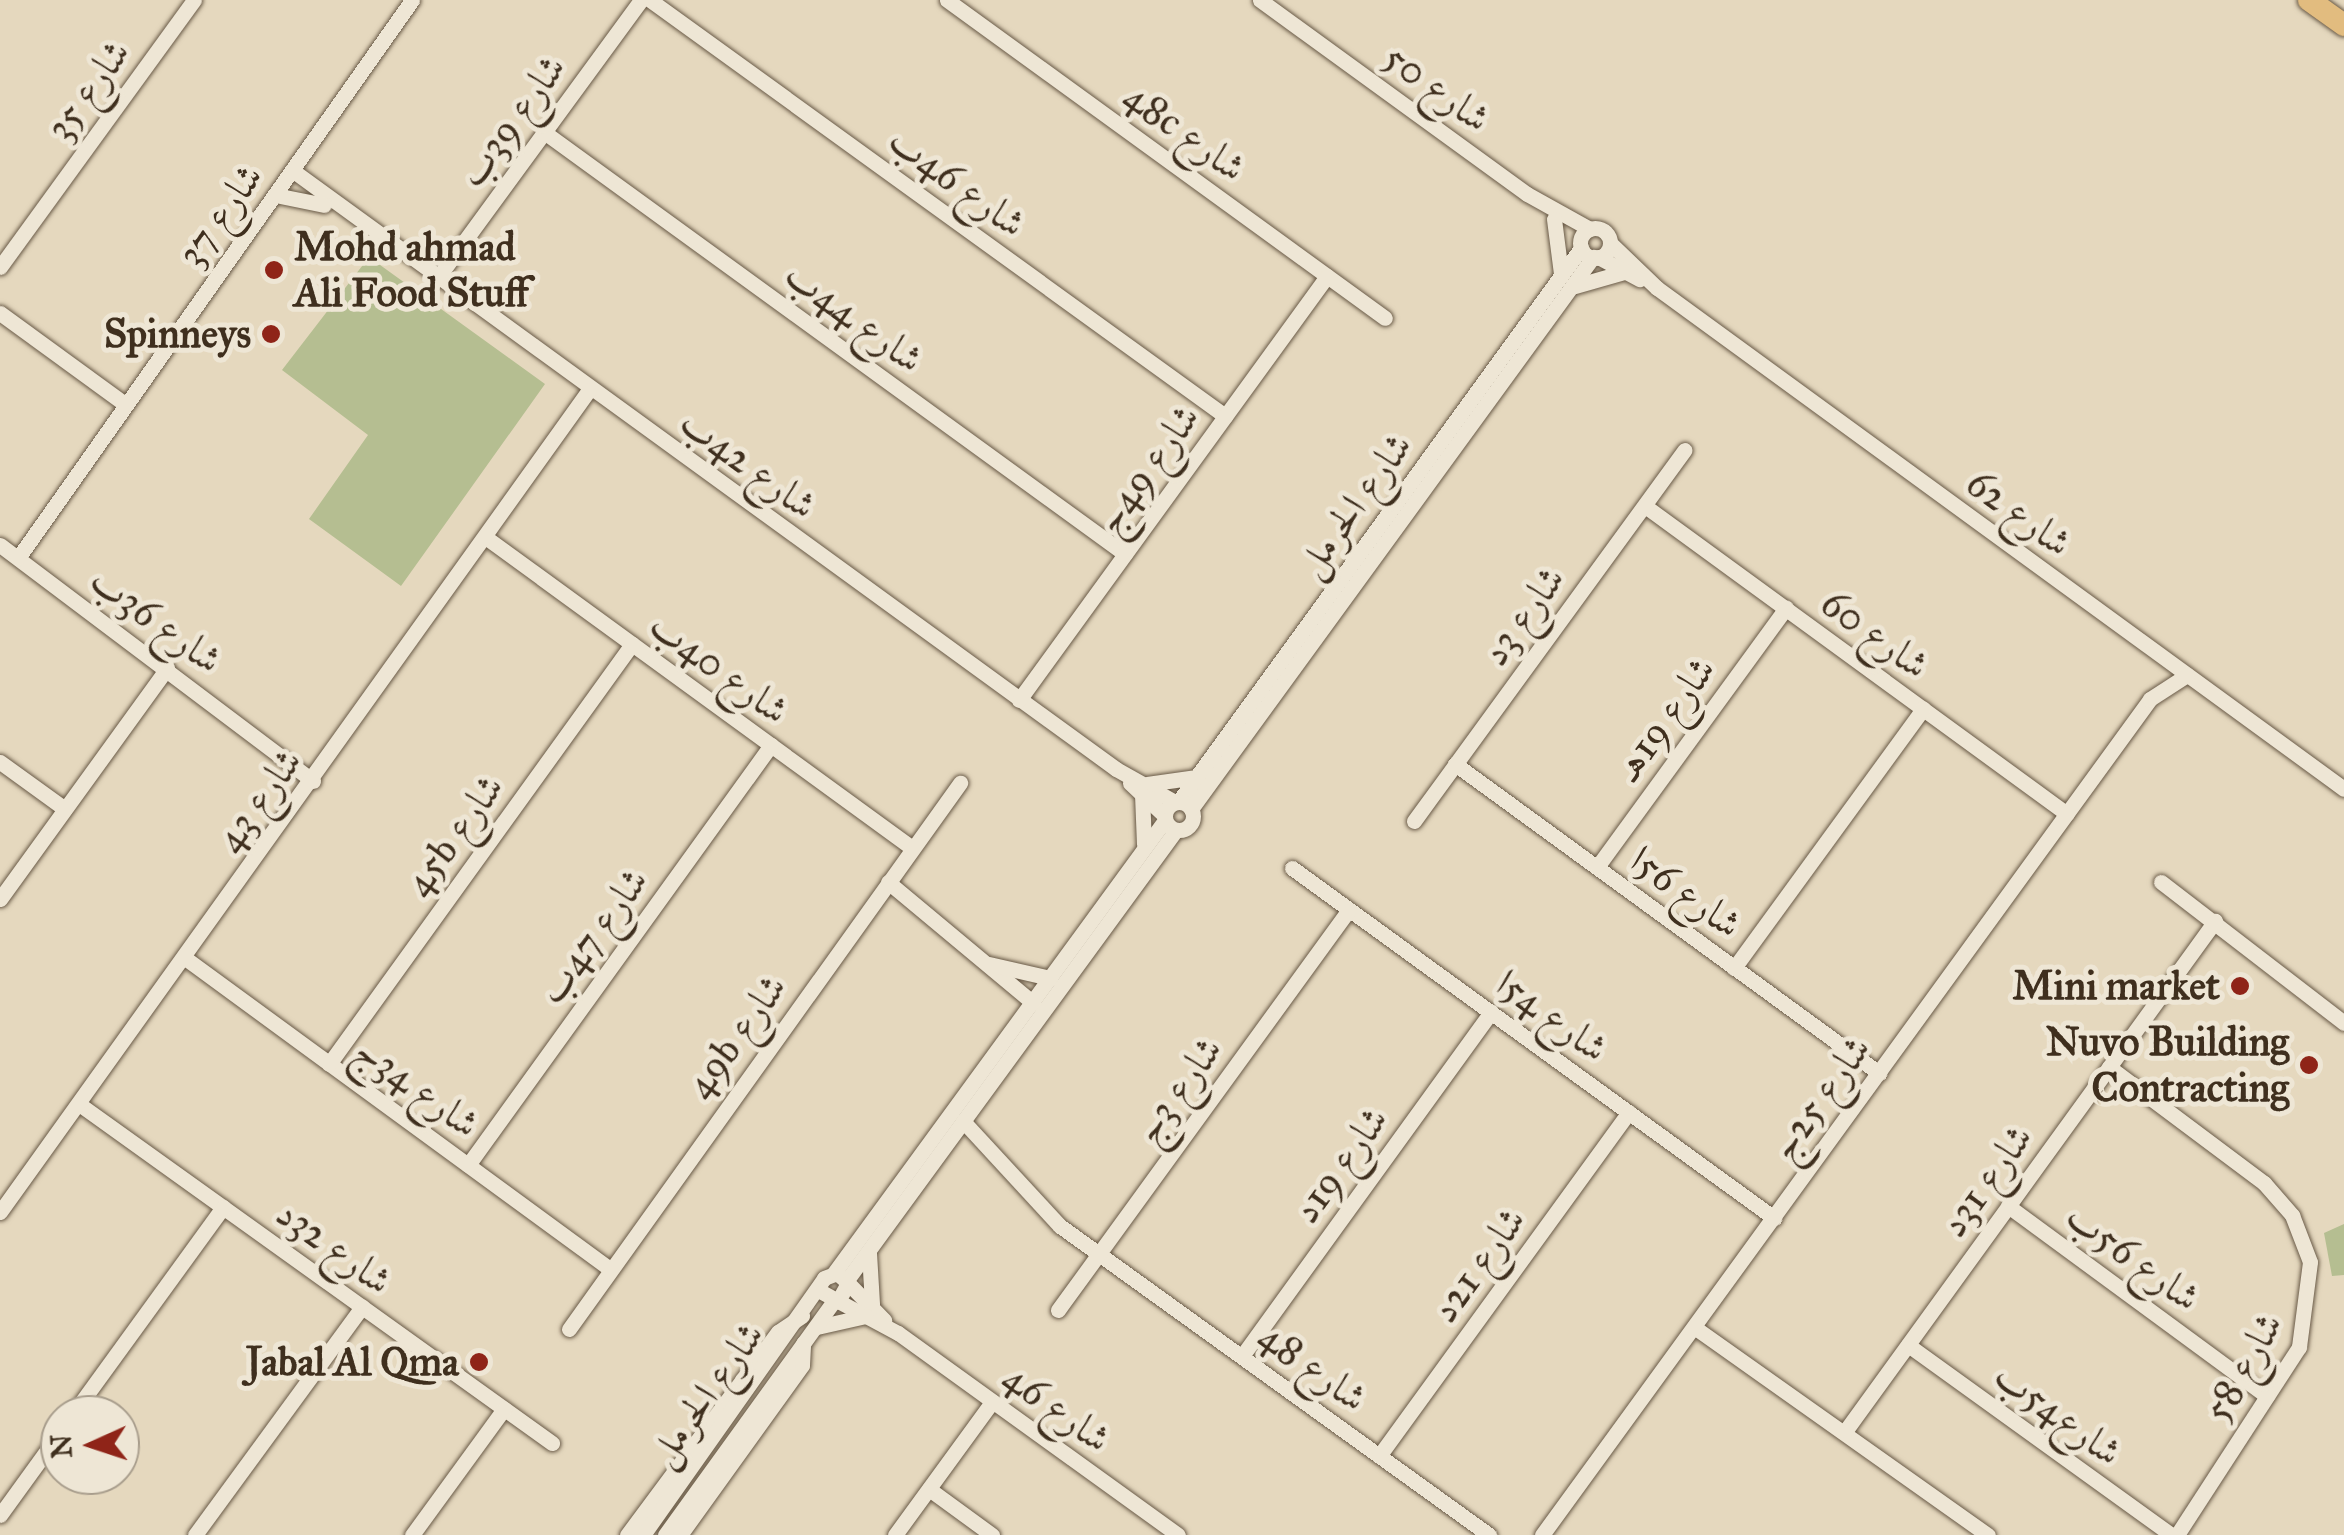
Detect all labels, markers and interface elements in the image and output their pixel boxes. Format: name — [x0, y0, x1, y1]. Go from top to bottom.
street label: شارع 35 — [35, 30, 141, 150]
street label: شارع 50 — [1374, 33, 1500, 143]
street label: شارع 39ب — [448, 45, 576, 197]
street label: 48c شارع — [1115, 72, 1255, 192]
street label: شارع 46ب — [879, 116, 1035, 248]
street label: شارع 37 — [167, 154, 273, 276]
place label: Mohd ahmad Ali Food Stuff — [294, 223, 529, 317]
street label: شارع 44ب — [775, 251, 933, 383]
marker: Mohd ahmad Ali Food Stuff — [263, 259, 285, 281]
place label: Spinneys — [104, 310, 251, 358]
marker: Spinneys — [260, 323, 282, 345]
street label: شارع 49ج — [1084, 395, 1210, 543]
street label: شارع 42ب — [670, 398, 826, 530]
street label: شارع الحرمل — [1285, 423, 1423, 587]
street label: شارع 62 — [1957, 459, 2081, 567]
street label: شارع 36ب — [81, 556, 231, 684]
street label: شارع 3د — [1471, 557, 1575, 675]
street label: شارع 60 — [1812, 579, 1938, 689]
street label: شارع 40ب — [640, 601, 798, 735]
street label: شارع 19هـ — [1604, 647, 1726, 789]
street label: شارع 43 — [205, 739, 313, 861]
street label: 45b شارع — [394, 765, 514, 905]
street label: شارع 56ا — [1621, 836, 1751, 948]
street label: شارع 47ب — [527, 858, 659, 1014]
street label: شارع 54ا — [1487, 959, 1617, 1073]
place label: Mini market — [2012, 962, 2220, 1010]
street label: 49b شارع — [675, 965, 797, 1107]
marker: Mini market — [2229, 975, 2251, 997]
place label: Nuvo Building Contracting — [2046, 1018, 2289, 1112]
street label: شارع 34ج — [345, 1026, 489, 1148]
street label: شارع 25ج — [1759, 1026, 1881, 1170]
street label: شارع 3ج — [1123, 1027, 1233, 1153]
marker: Nuvo Building Contracting — [2298, 1054, 2320, 1076]
street label: شارع 19د — [1281, 1097, 1399, 1233]
street label: شارع 31د — [1929, 1115, 2043, 1247]
street label: شارع 32د — [267, 1189, 401, 1305]
street label: شارع 56ب — [2057, 1192, 2209, 1322]
street label: شارع 21د — [1420, 1198, 1536, 1332]
street label: شارع 58 — [2193, 1304, 2293, 1430]
street label: شارع الحرمل — [637, 1312, 775, 1476]
street label: شارع 48 — [1250, 1312, 1376, 1422]
place label: Jabal Al Qma — [246, 1338, 459, 1386]
marker: Jabal Al Qma — [468, 1351, 490, 1373]
street label: شارع54ب — [1985, 1352, 2131, 1476]
street label: شارع 46 — [994, 1353, 1120, 1463]
north arrow — [40, 1395, 140, 1495]
text: N — [43, 1434, 80, 1459]

